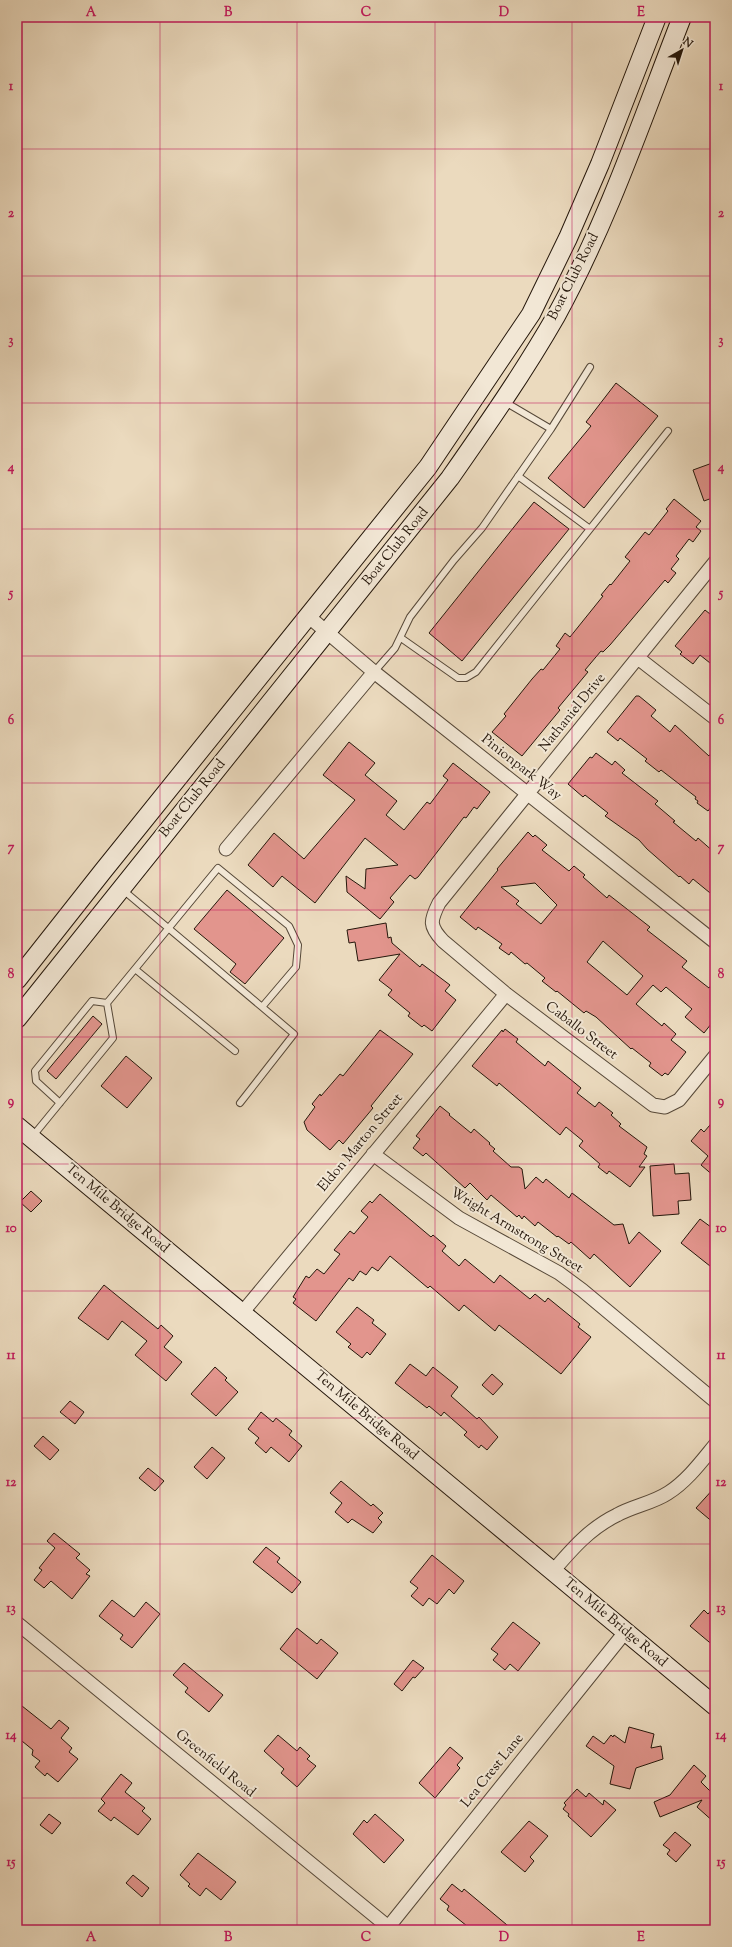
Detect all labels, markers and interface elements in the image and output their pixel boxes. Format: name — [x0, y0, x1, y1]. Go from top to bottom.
text: A — [86, 4, 97, 22]
text: B — [224, 4, 233, 22]
text: C — [361, 4, 371, 22]
text: D — [499, 4, 509, 22]
text: E — [637, 4, 645, 22]
north arrow — [662, 30, 702, 70]
text: N — [678, 33, 696, 52]
text: 1 — [9, 78, 14, 96]
text: 1 — [719, 78, 724, 96]
text: 2 — [8, 205, 15, 223]
text: 2 — [718, 205, 725, 223]
street label: Boat Club Road — [543, 230, 605, 324]
text: 3 — [8, 332, 14, 350]
text: 3 — [718, 332, 724, 350]
text: 4 — [7, 459, 15, 477]
text: 4 — [717, 459, 725, 477]
street label: Boat Club Road — [358, 503, 434, 590]
text: 5 — [8, 585, 14, 603]
text: 5 — [718, 585, 724, 603]
street label: Nathaniel Drive — [535, 669, 611, 757]
text: 6 — [8, 712, 15, 730]
text: 6 — [718, 712, 725, 730]
street label: Pinionpark Way — [476, 730, 566, 806]
street label: Boat Club Road — [155, 755, 231, 842]
text: 7 — [8, 839, 15, 857]
text: 7 — [718, 839, 725, 857]
text: 8 — [8, 966, 15, 984]
text: 8 — [718, 966, 725, 984]
street label: Caballo Street — [541, 997, 622, 1065]
street label: Eldon Marton Street — [314, 1089, 408, 1197]
text: 9 — [8, 1093, 15, 1111]
text: 9 — [718, 1093, 725, 1111]
street label: Ten Mile Bridge Road — [61, 1160, 173, 1258]
street label: Wright Armstrong Street — [446, 1183, 586, 1279]
text: 10 — [5, 1220, 17, 1238]
text: 10 — [715, 1220, 727, 1238]
text: 11 — [7, 1347, 16, 1365]
text: 11 — [717, 1347, 726, 1365]
street label: Ten Mile Bridge Road — [310, 1367, 422, 1465]
text: 12 — [6, 1474, 17, 1492]
text: 12 — [716, 1474, 727, 1492]
street label: Ten Mile Bridge Road — [559, 1574, 671, 1672]
text: 13 — [6, 1600, 16, 1618]
text: 13 — [716, 1600, 726, 1618]
street label: Greenfield Road — [171, 1725, 260, 1803]
text: 14 — [6, 1727, 17, 1745]
text: 14 — [716, 1727, 727, 1745]
street label: Lea Crest Lane — [457, 1730, 529, 1812]
text: 15 — [7, 1854, 16, 1872]
text: 15 — [717, 1854, 726, 1872]
text: A — [86, 1929, 97, 1947]
text: B — [224, 1929, 233, 1947]
text: C — [361, 1929, 371, 1947]
text: D — [499, 1929, 509, 1947]
text: E — [637, 1929, 645, 1947]

